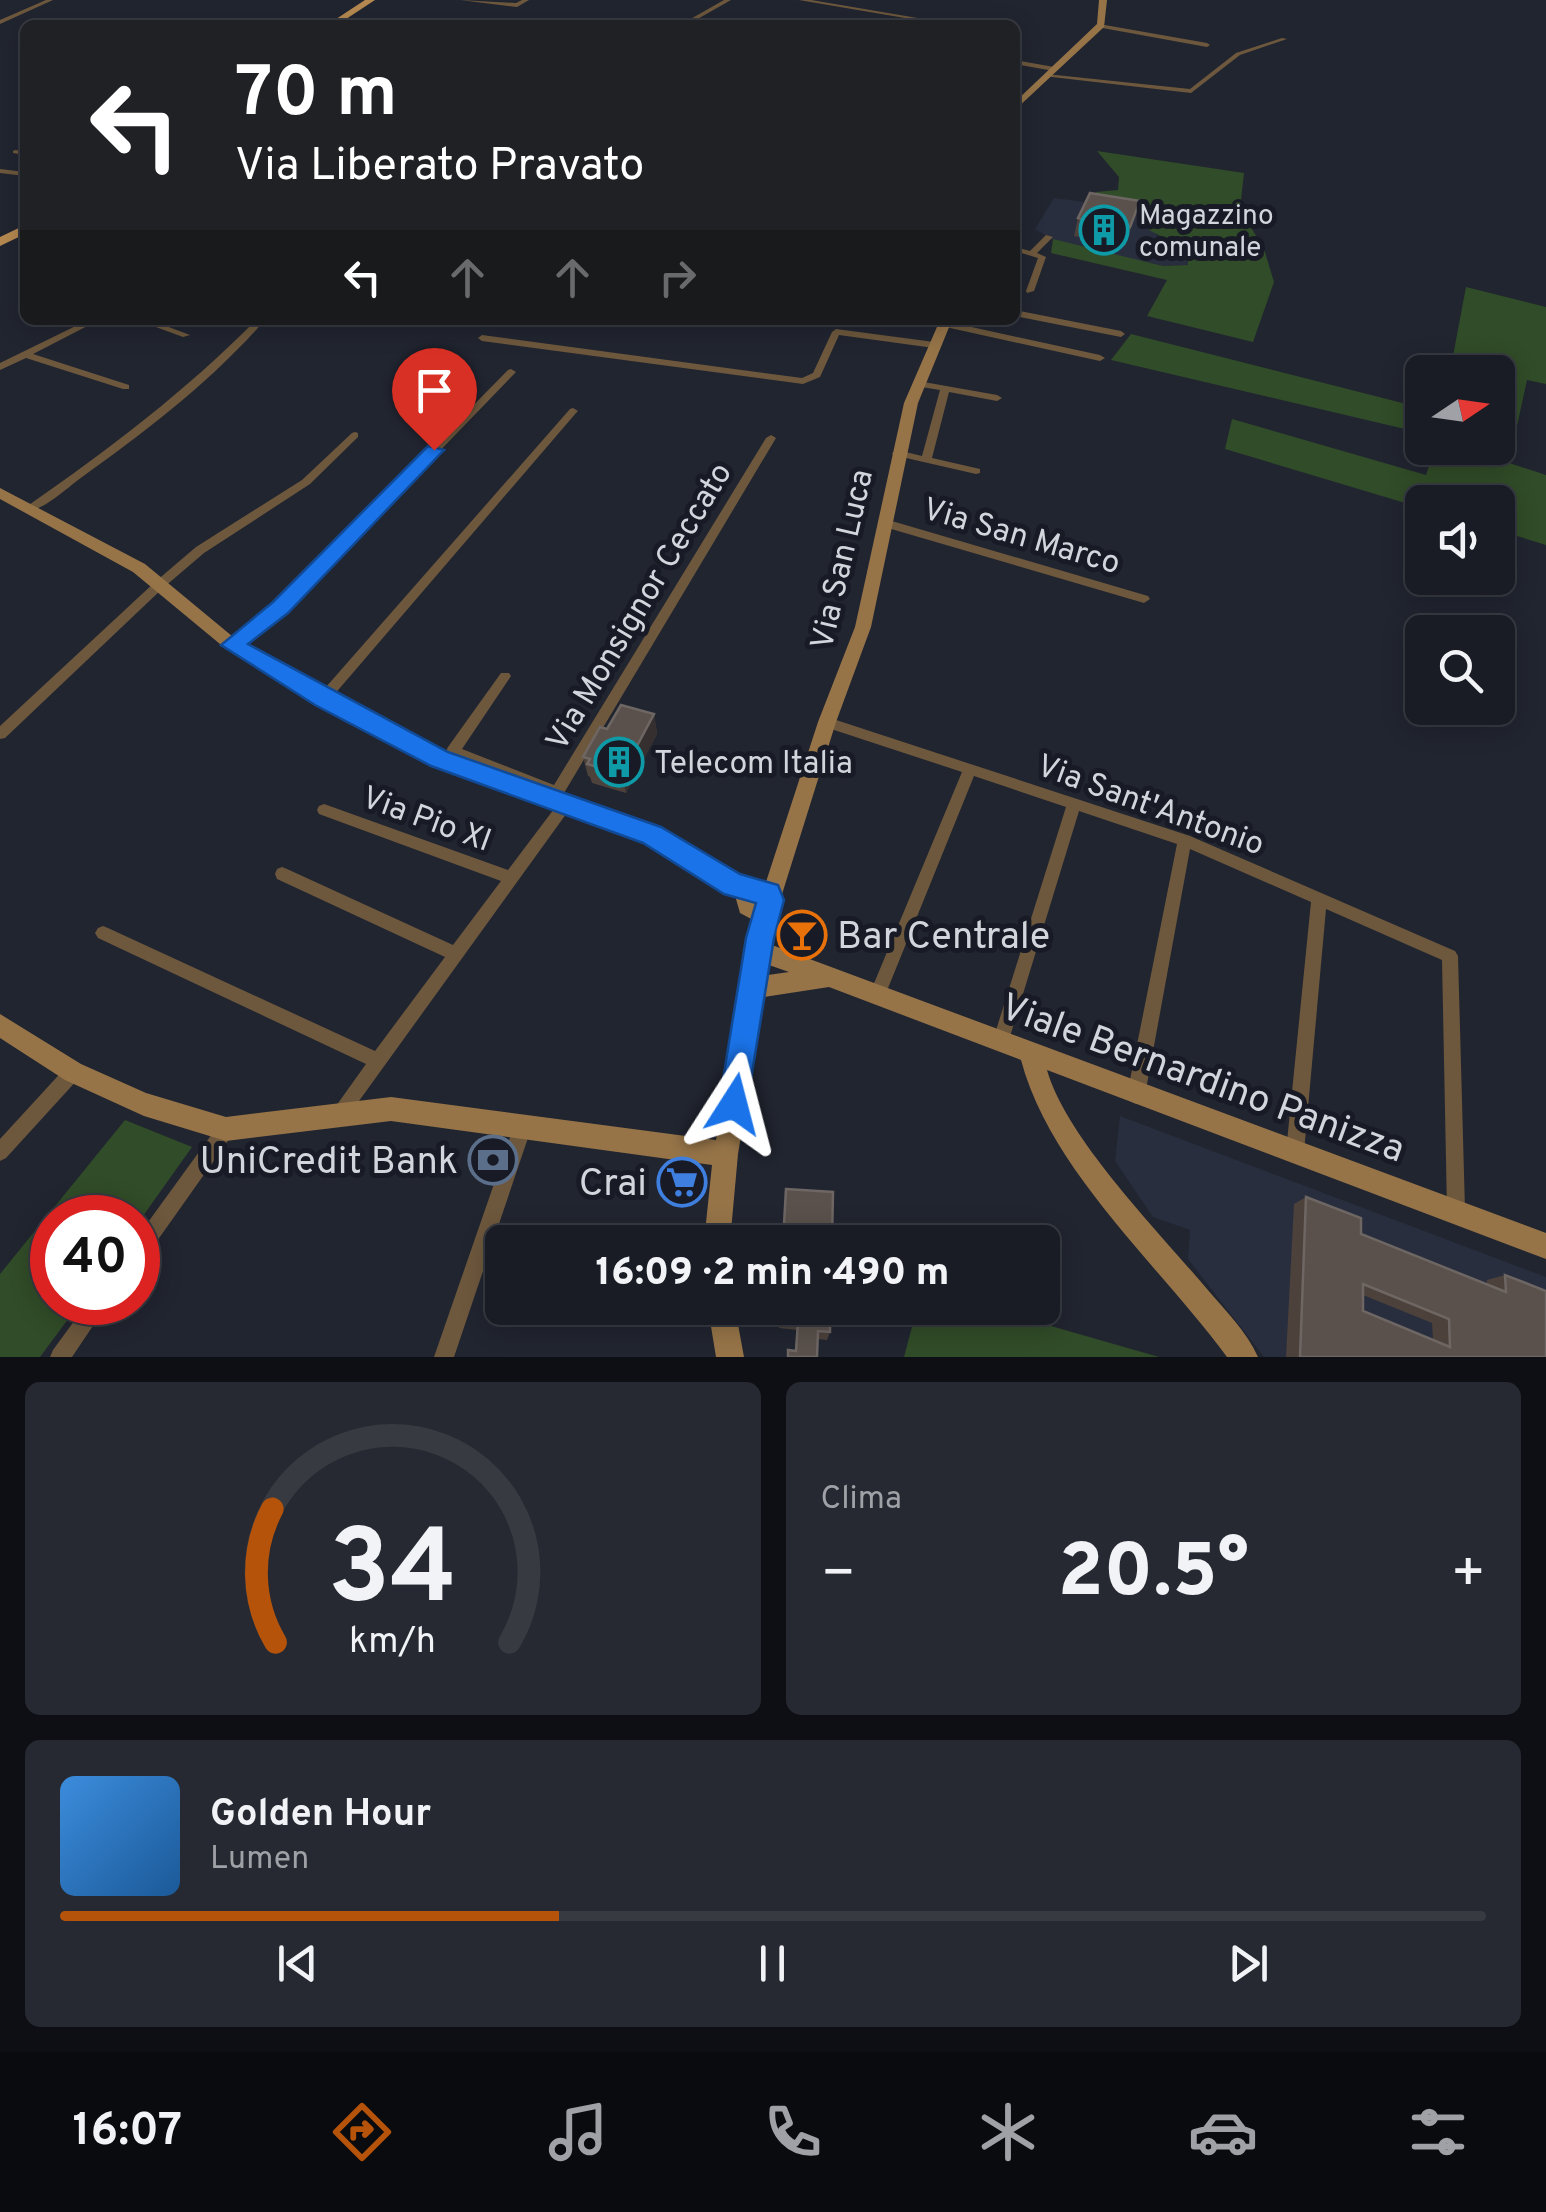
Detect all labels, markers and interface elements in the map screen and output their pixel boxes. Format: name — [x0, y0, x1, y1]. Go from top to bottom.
text: 70 m — [235, 52, 398, 141]
icon: left — [70, 60, 200, 190]
text: Via Liberato Pravato — [235, 139, 644, 196]
place label: Magazzino comunale — [1139, 199, 1274, 267]
building icon: Magazzino comunale — [1078, 204, 1130, 256]
icon: left — [335, 250, 390, 305]
icon: ahead — [440, 250, 495, 305]
icon: ahead — [545, 250, 600, 305]
icon: right — [650, 250, 705, 305]
pin — [392, 348, 477, 451]
north arrow — [1405, 355, 1515, 465]
map controls — [1405, 355, 1515, 725]
icon: arrive — [407, 363, 462, 418]
street label: Via Monsignor Ceccato — [539, 456, 742, 759]
street label: Via San Luca — [804, 466, 884, 654]
button: sound — [1405, 485, 1515, 595]
street label: Via San Marco — [918, 491, 1124, 585]
button: search — [1405, 615, 1515, 725]
building icon: Telecom Italia — [593, 736, 645, 788]
place label: Telecom Italia — [654, 745, 853, 785]
street label: Via Sant'Antonio — [1031, 747, 1269, 866]
street label: Via Pio XI — [356, 779, 496, 863]
bar icon: Bar Centrale — [776, 909, 828, 961]
place label: Bar Centrale — [837, 914, 1050, 963]
street label: Viale Bernardino Panizza — [993, 984, 1411, 1176]
position arrow — [682, 1052, 786, 1156]
bank icon: UniCredit Bank — [467, 1134, 519, 1186]
place label: UniCredit Bank — [200, 1139, 458, 1188]
supermarket icon: Crai — [656, 1156, 708, 1208]
place label: Crai — [579, 1161, 647, 1210]
speed limit sign: 40 — [30, 1195, 160, 1325]
text: 16:09 · 2 min · 490 m — [596, 1250, 949, 1299]
text: Clima — [821, 1480, 902, 1520]
text: 34 — [328, 1508, 457, 1640]
text: 20.5° — [1058, 1528, 1249, 1623]
text: − — [821, 1541, 856, 1611]
text: + — [1451, 1541, 1486, 1611]
text: km/h — [349, 1620, 436, 1666]
text: Golden Hour — [210, 1791, 431, 1840]
text: Lumen — [210, 1840, 309, 1880]
icon: previous — [270, 1936, 325, 1991]
icon: pause — [745, 1936, 800, 1991]
icon: next — [1221, 1936, 1276, 1991]
icon: directions — [327, 2097, 397, 2167]
icon: music — [543, 2097, 613, 2167]
icon: phone — [758, 2097, 828, 2167]
icon: climate — [973, 2097, 1043, 2167]
icon: car — [1188, 2097, 1258, 2167]
icon: filters — [1403, 2097, 1473, 2167]
text: 16:07 — [73, 2104, 182, 2161]

